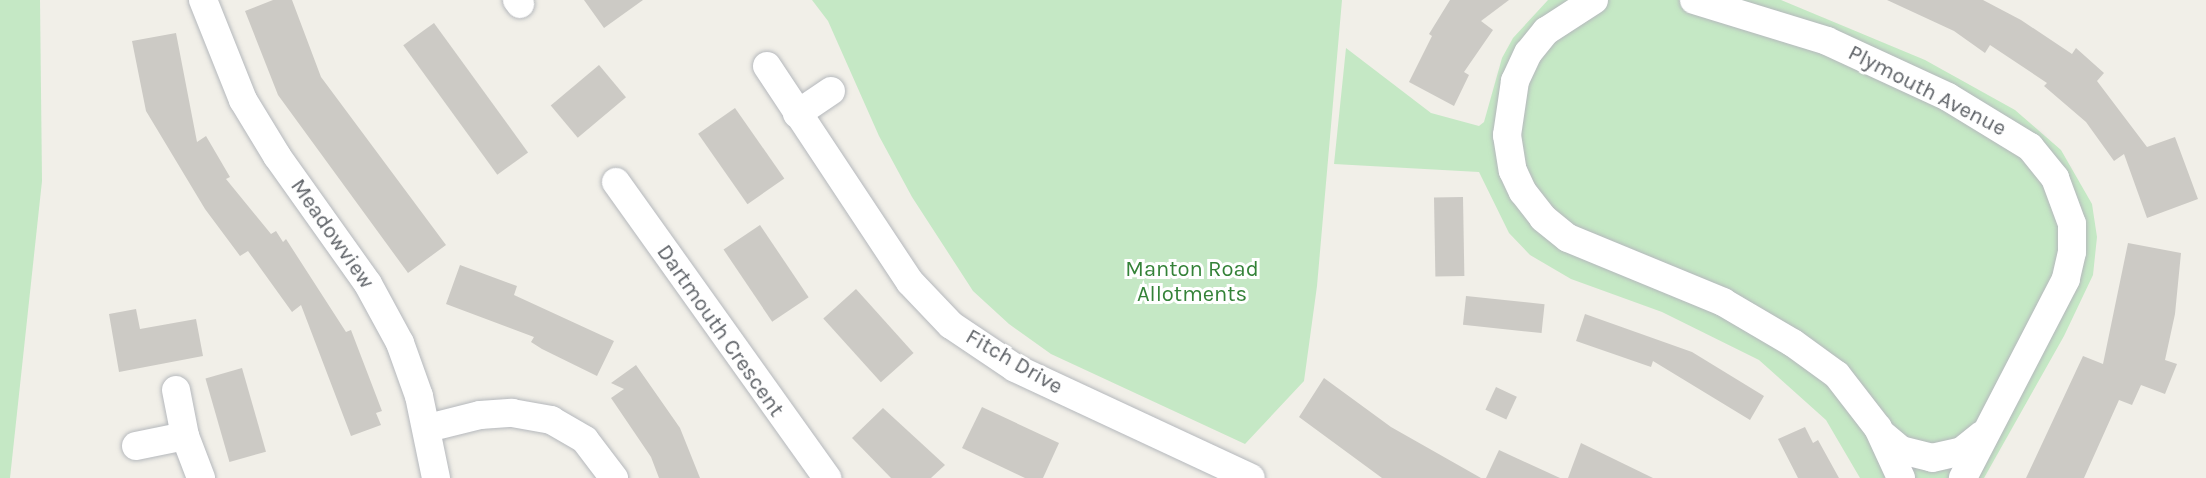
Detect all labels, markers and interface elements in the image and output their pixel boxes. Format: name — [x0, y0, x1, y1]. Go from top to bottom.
street label: Plymouth Avenue — [1844, 40, 2010, 142]
street label: Meadowview — [285, 174, 379, 294]
street label: Dartmouth Crescent — [651, 240, 789, 422]
park label: Manton Road Allotments — [1125, 256, 1259, 308]
street label: Fitch Drive — [961, 324, 1067, 400]

